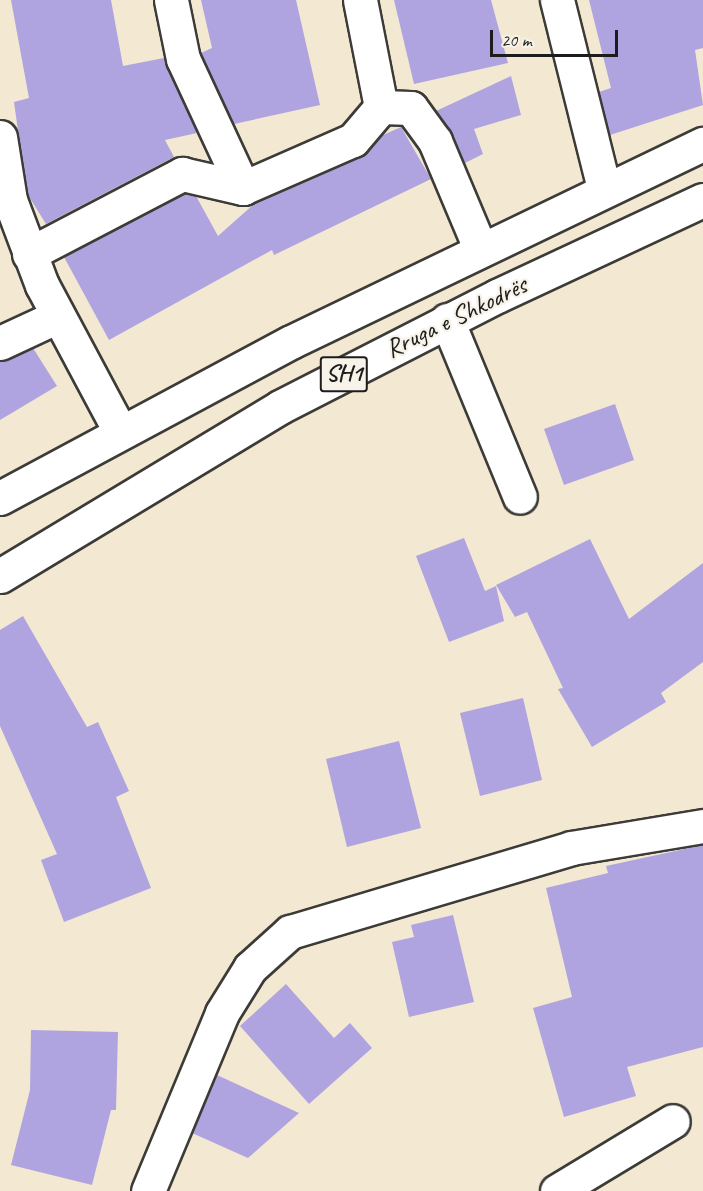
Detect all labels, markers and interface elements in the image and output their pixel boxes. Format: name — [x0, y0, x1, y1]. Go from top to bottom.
scale bar — [493, 18, 620, 56]
text: 20 m — [501, 29, 532, 51]
street label: Rruga e Shkodrës — [380, 269, 532, 365]
road number: SH1 — [318, 353, 370, 395]

